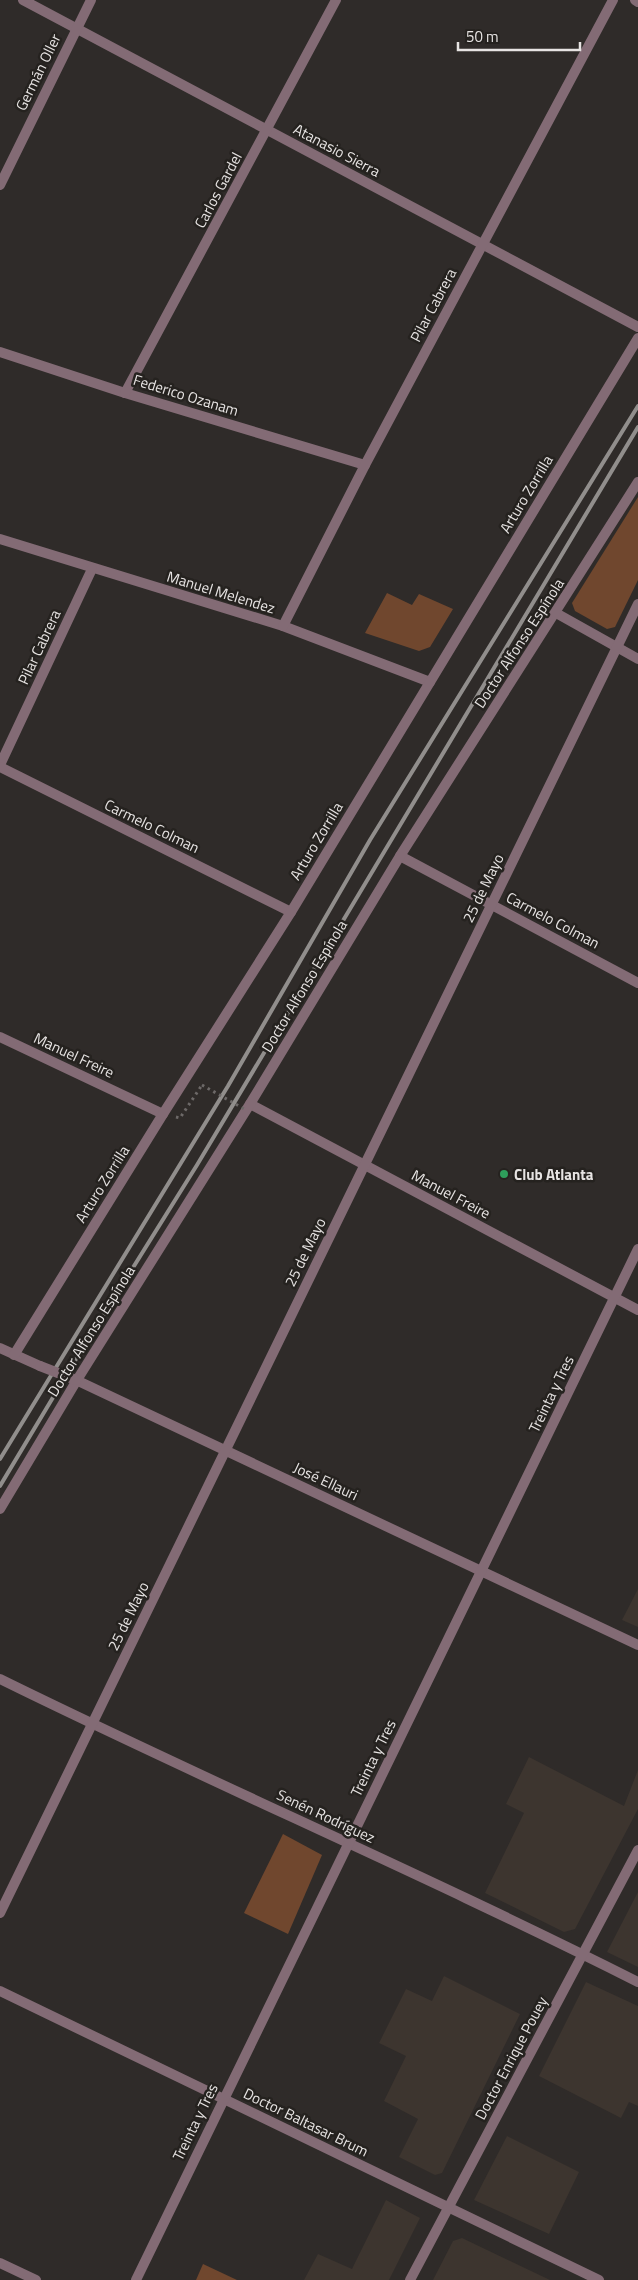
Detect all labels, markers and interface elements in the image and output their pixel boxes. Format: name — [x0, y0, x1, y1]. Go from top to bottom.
scale bar — [458, 20, 580, 52]
text: 50 m — [466, 25, 499, 48]
street label: Germán Oller — [9, 30, 67, 114]
street label: Atanasio Sierra — [289, 117, 385, 183]
street label: Carlos Gardel — [188, 148, 248, 232]
street label: Pilar Cabrera — [404, 264, 462, 346]
street label: Federico Ozanam — [130, 368, 242, 422]
street label: Arturo Zorrilla — [494, 450, 559, 537]
street label: Manuel Melendez — [164, 565, 278, 619]
street label: Doctor Alfonso Espínola — [468, 573, 570, 712]
street label: Pilar Cabrera — [12, 605, 67, 688]
street label: Carmelo Colman — [101, 793, 203, 859]
street label: Arturo Zorrilla — [284, 797, 349, 884]
street label: 25 de Mayo — [456, 850, 510, 926]
street label: Carmelo Colman — [502, 886, 604, 954]
street label: Doctor Alfonso Espínola — [255, 915, 353, 1056]
street label: Manuel Freire — [30, 1026, 118, 1084]
street label: Arturo Zorrilla — [69, 1140, 135, 1227]
place label: Club Atlanta — [514, 1163, 594, 1186]
street label: Manuel Freire — [407, 1164, 495, 1224]
marker: Club Atlanta — [498, 1168, 510, 1180]
street label: 25 de Mayo — [278, 1214, 332, 1290]
street label: Doctor Alfonso Espínola — [41, 1261, 141, 1401]
street label: Treinta y Tres — [522, 1351, 580, 1436]
street label: José Ellauri — [290, 1456, 362, 1506]
street label: 25 de Mayo — [101, 1578, 155, 1654]
street label: Treinta y Tres — [344, 1715, 402, 1800]
street label: Senén Rodríguez — [273, 1783, 379, 1849]
street label: Doctor Enrique Pouey — [469, 1992, 553, 2124]
street label: Treinta y Tres — [166, 2079, 224, 2164]
street label: Doctor Baltasar Brum — [240, 2082, 372, 2162]

